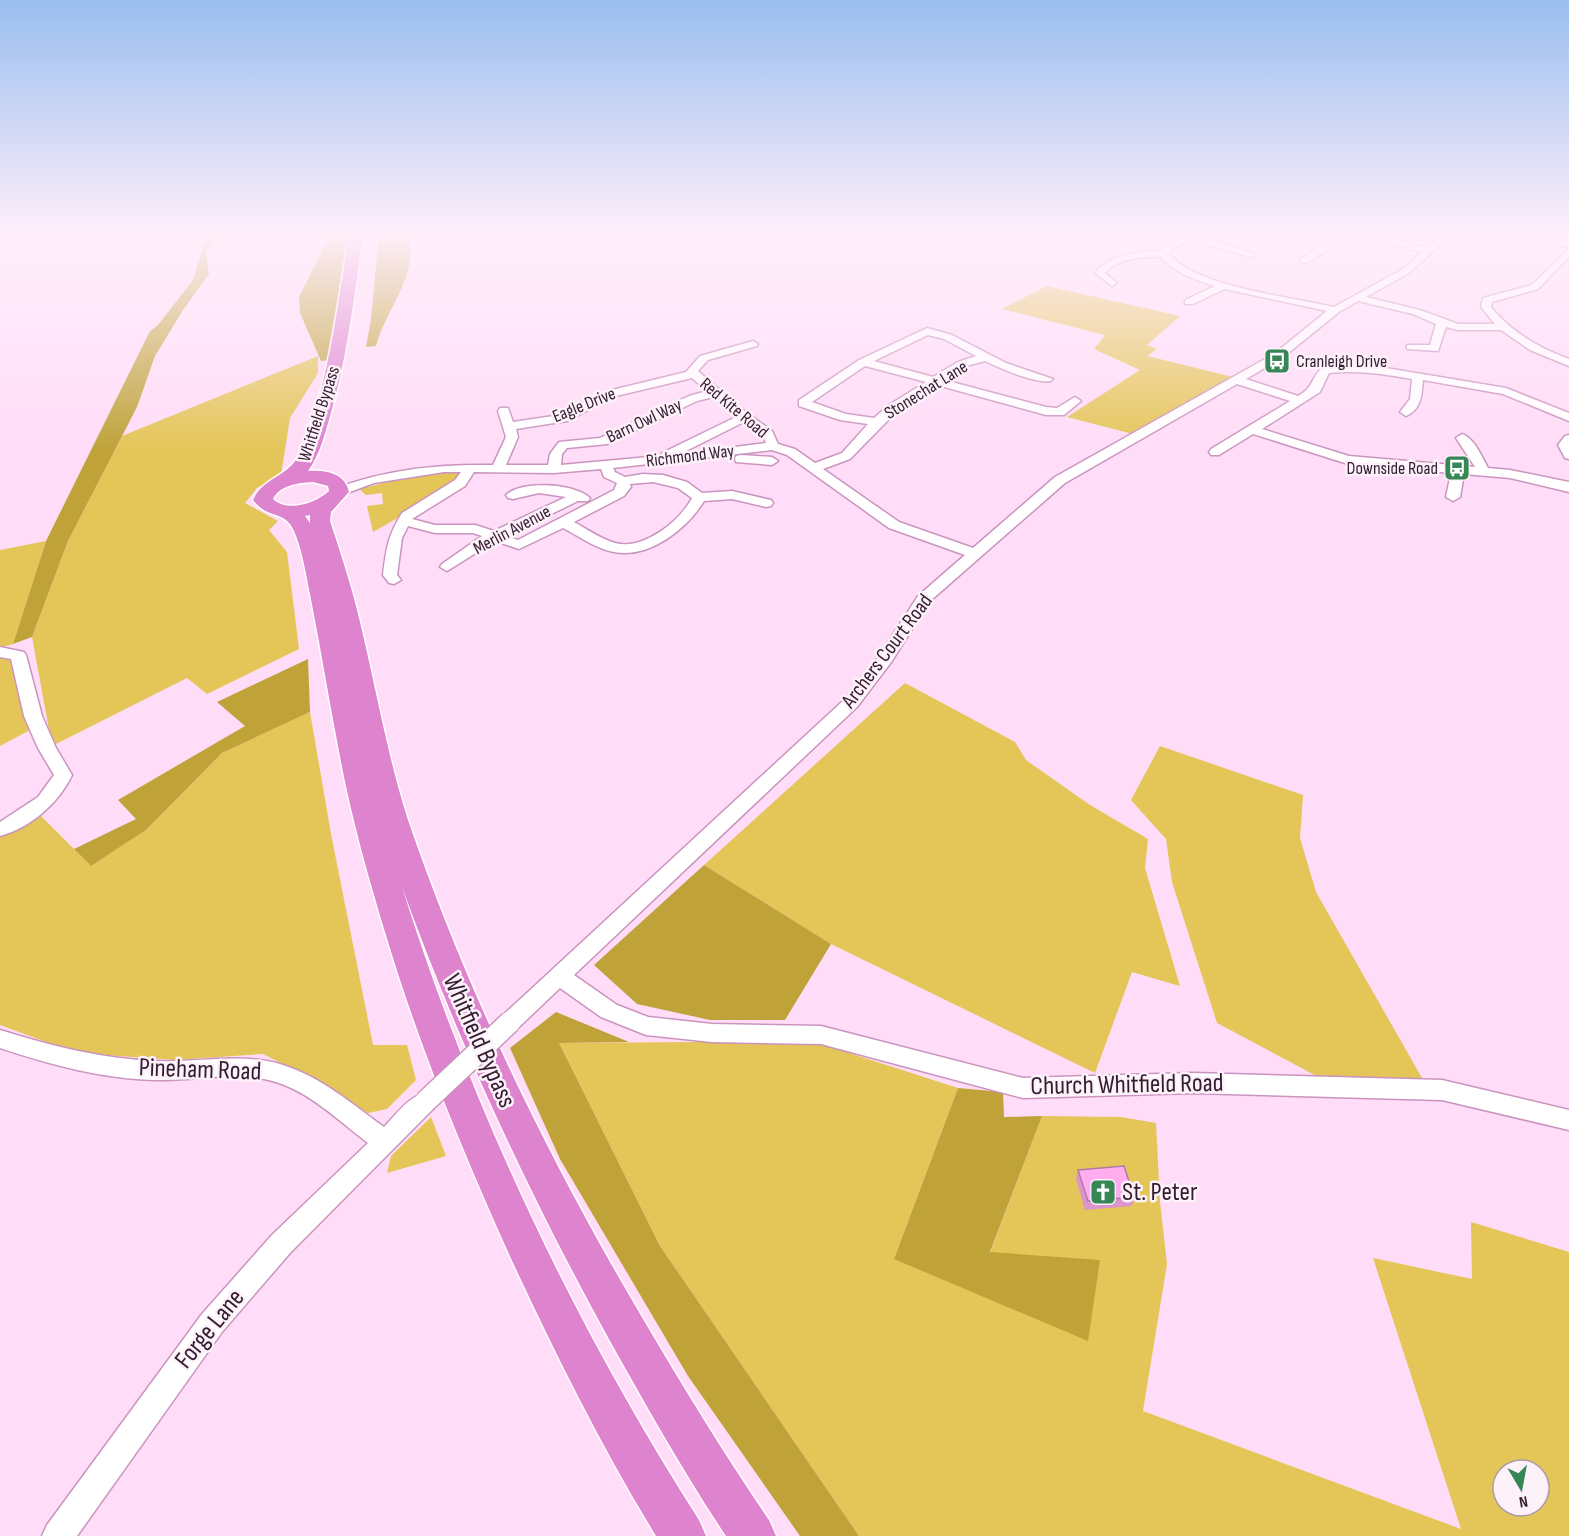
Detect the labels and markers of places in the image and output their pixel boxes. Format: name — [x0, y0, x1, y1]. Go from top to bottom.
bus stop icon: Cranleigh Drive — [1262, 346, 1292, 376]
place label: Cranleigh Drive — [1296, 351, 1387, 372]
bus stop icon: Downside Road — [1442, 453, 1472, 483]
place label: Downside Road — [1347, 458, 1438, 479]
church icon: St. Peter — [1088, 1177, 1118, 1207]
place label: St. Peter — [1122, 1177, 1198, 1208]

